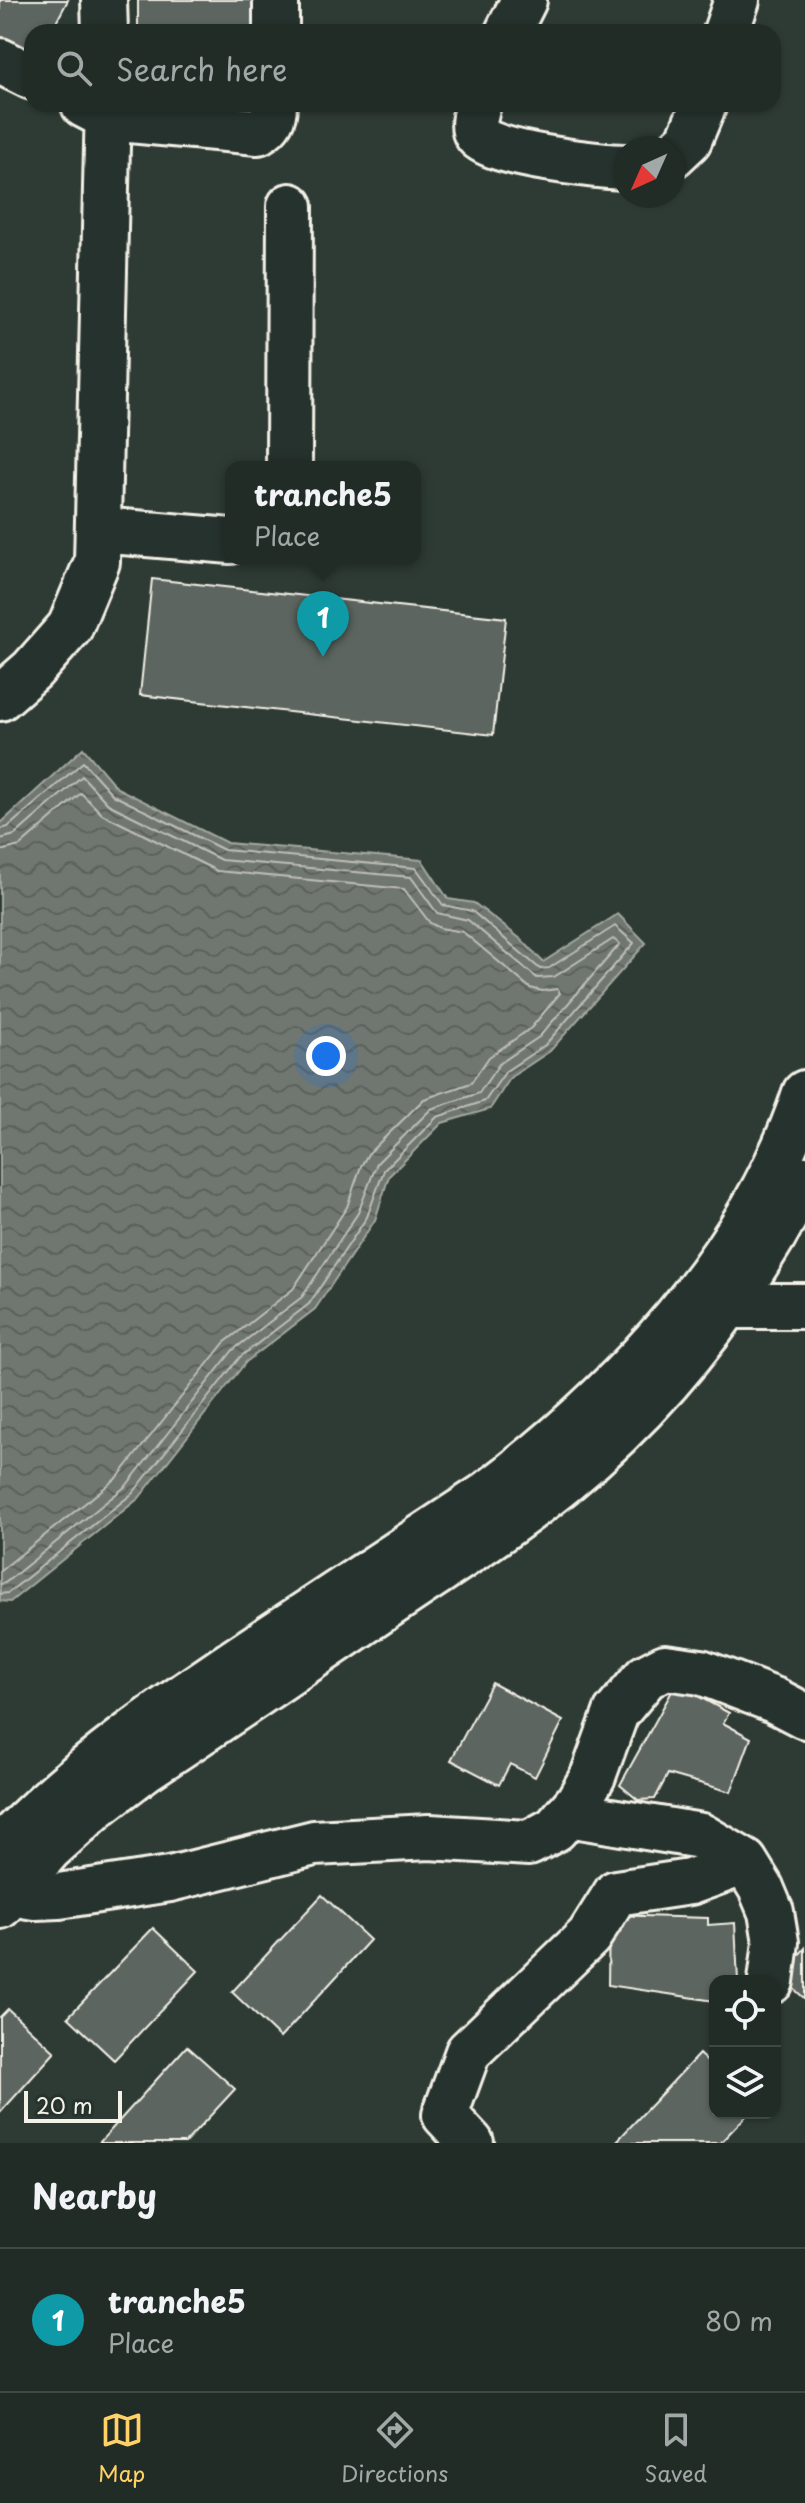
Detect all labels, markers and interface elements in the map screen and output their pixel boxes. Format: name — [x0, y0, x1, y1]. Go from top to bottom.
search box — [24, 24, 781, 112]
icon: search — [52, 46, 96, 90]
text: Search here — [116, 46, 288, 91]
north arrow — [613, 136, 685, 208]
popup — [225, 461, 421, 565]
text: tranche5 — [254, 471, 392, 516]
text: Place — [254, 516, 320, 555]
pin: 1 — [297, 591, 349, 657]
your location — [306, 1036, 346, 1076]
map controls — [709, 1975, 781, 2119]
button: locate — [709, 1975, 781, 2047]
button: layers — [709, 2047, 781, 2119]
scale bar — [24, 2087, 122, 2123]
text: 20 m — [36, 2088, 93, 2121]
text: Nearby — [32, 2169, 157, 2221]
text: tranche5 — [108, 2278, 246, 2323]
text: 1 — [52, 2301, 64, 2340]
text: 80 m — [705, 2301, 773, 2340]
text: Place — [108, 2323, 174, 2362]
tab: Map — [98, 2408, 145, 2489]
tab: Directions — [341, 2408, 448, 2489]
tab: Saved — [644, 2408, 707, 2489]

